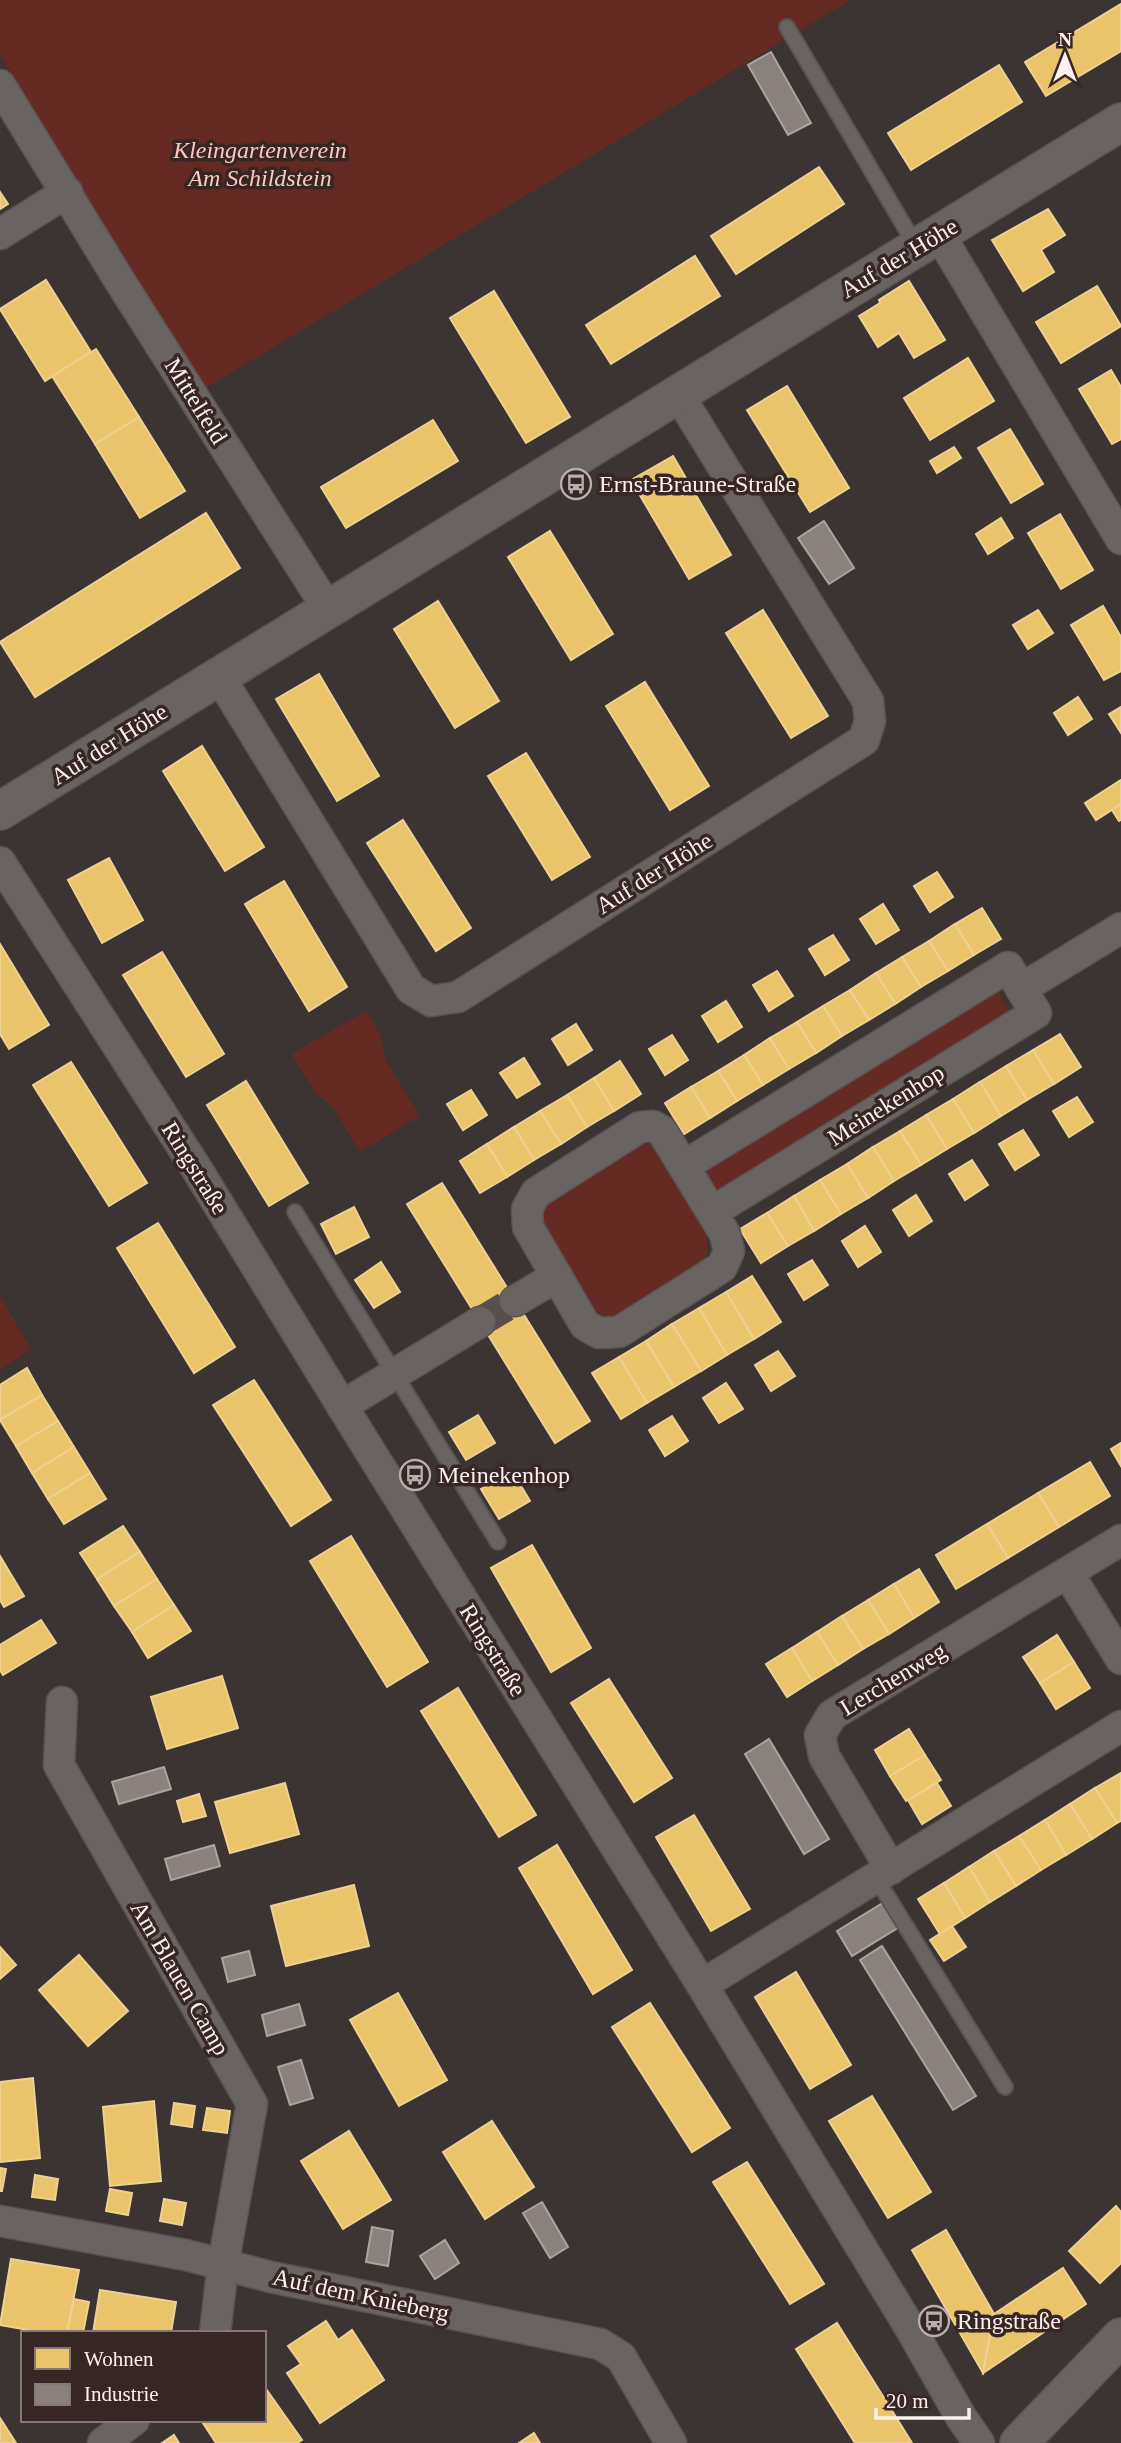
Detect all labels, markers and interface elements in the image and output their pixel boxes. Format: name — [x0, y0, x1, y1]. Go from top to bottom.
north arrow — [1030, 21, 1100, 91]
text: N — [1058, 29, 1072, 50]
park label: Kleingartenverein Am Schildstein — [172, 137, 347, 191]
street label: Auf der Höhe — [836, 213, 962, 303]
street label: Mittelfeld — [160, 353, 232, 449]
bus stop icon: Ernst-Braune-Straße — [559, 467, 593, 501]
place label: Ernst-Braune-Straße — [599, 471, 796, 497]
street label: Auf der Höhe — [46, 698, 172, 790]
street label: Auf der Höhe — [591, 827, 717, 919]
street label: Meinekenhop — [823, 1059, 949, 1151]
street label: Ringstraße — [156, 1117, 234, 1219]
bus stop icon: Meinekenhop — [398, 1458, 432, 1492]
place label: Meinekenhop — [438, 1462, 570, 1488]
street label: Ringstraße — [454, 1599, 532, 1701]
street label: Lerchenweg — [835, 1637, 951, 1721]
street label: Am Blauen Camp — [125, 1896, 235, 2060]
street label: Auf dem Knieberg — [271, 2264, 451, 2326]
bus stop icon: Ringstraße — [917, 2304, 951, 2338]
place label: Ringstraße — [957, 2308, 1061, 2334]
legend — [21, 2331, 266, 2422]
text: Wohnen — [84, 2347, 154, 2371]
scale bar — [876, 2376, 969, 2420]
text: Industrie — [84, 2382, 159, 2406]
text: 20 m — [886, 2389, 929, 2413]

